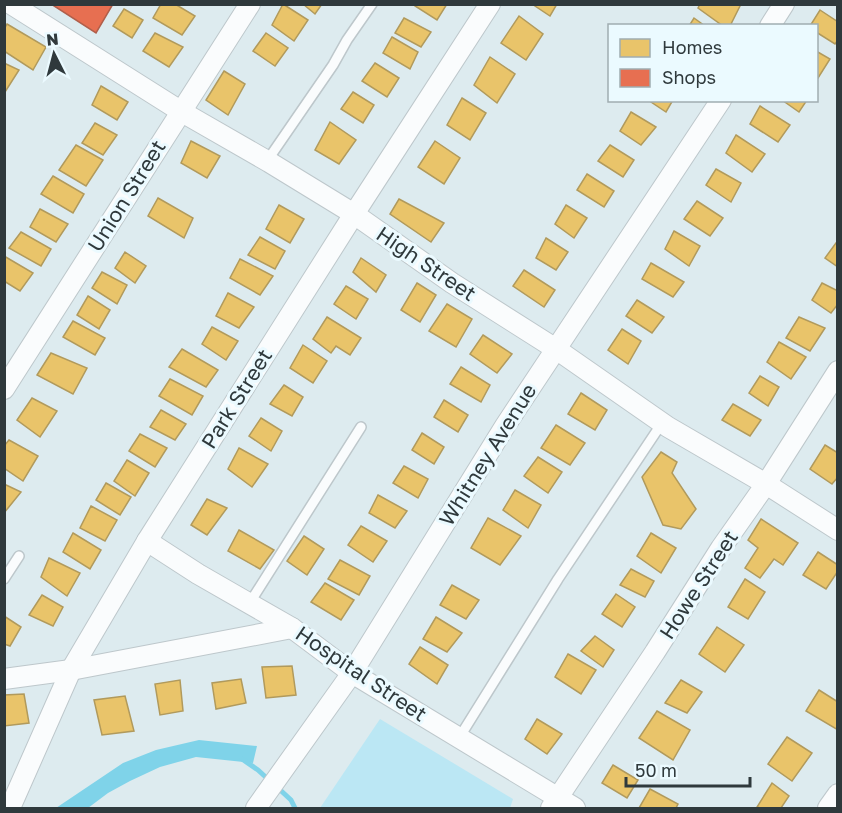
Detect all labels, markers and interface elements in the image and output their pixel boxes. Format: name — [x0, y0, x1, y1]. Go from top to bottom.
north arrow — [24, 24, 84, 84]
legend — [608, 24, 818, 102]
text: N — [45, 29, 60, 50]
text: Homes — [662, 36, 722, 58]
text: Shops — [662, 66, 716, 88]
street label: Union Street — [82, 135, 171, 256]
street label: High Street — [372, 220, 481, 306]
street label: Park Street — [195, 344, 277, 453]
street label: Whitney Avenue — [433, 378, 541, 530]
street label: Howe Street — [653, 525, 743, 644]
street label: Hospital Street — [291, 620, 432, 727]
scale bar — [626, 750, 750, 788]
text: 50 m — [635, 759, 677, 781]

